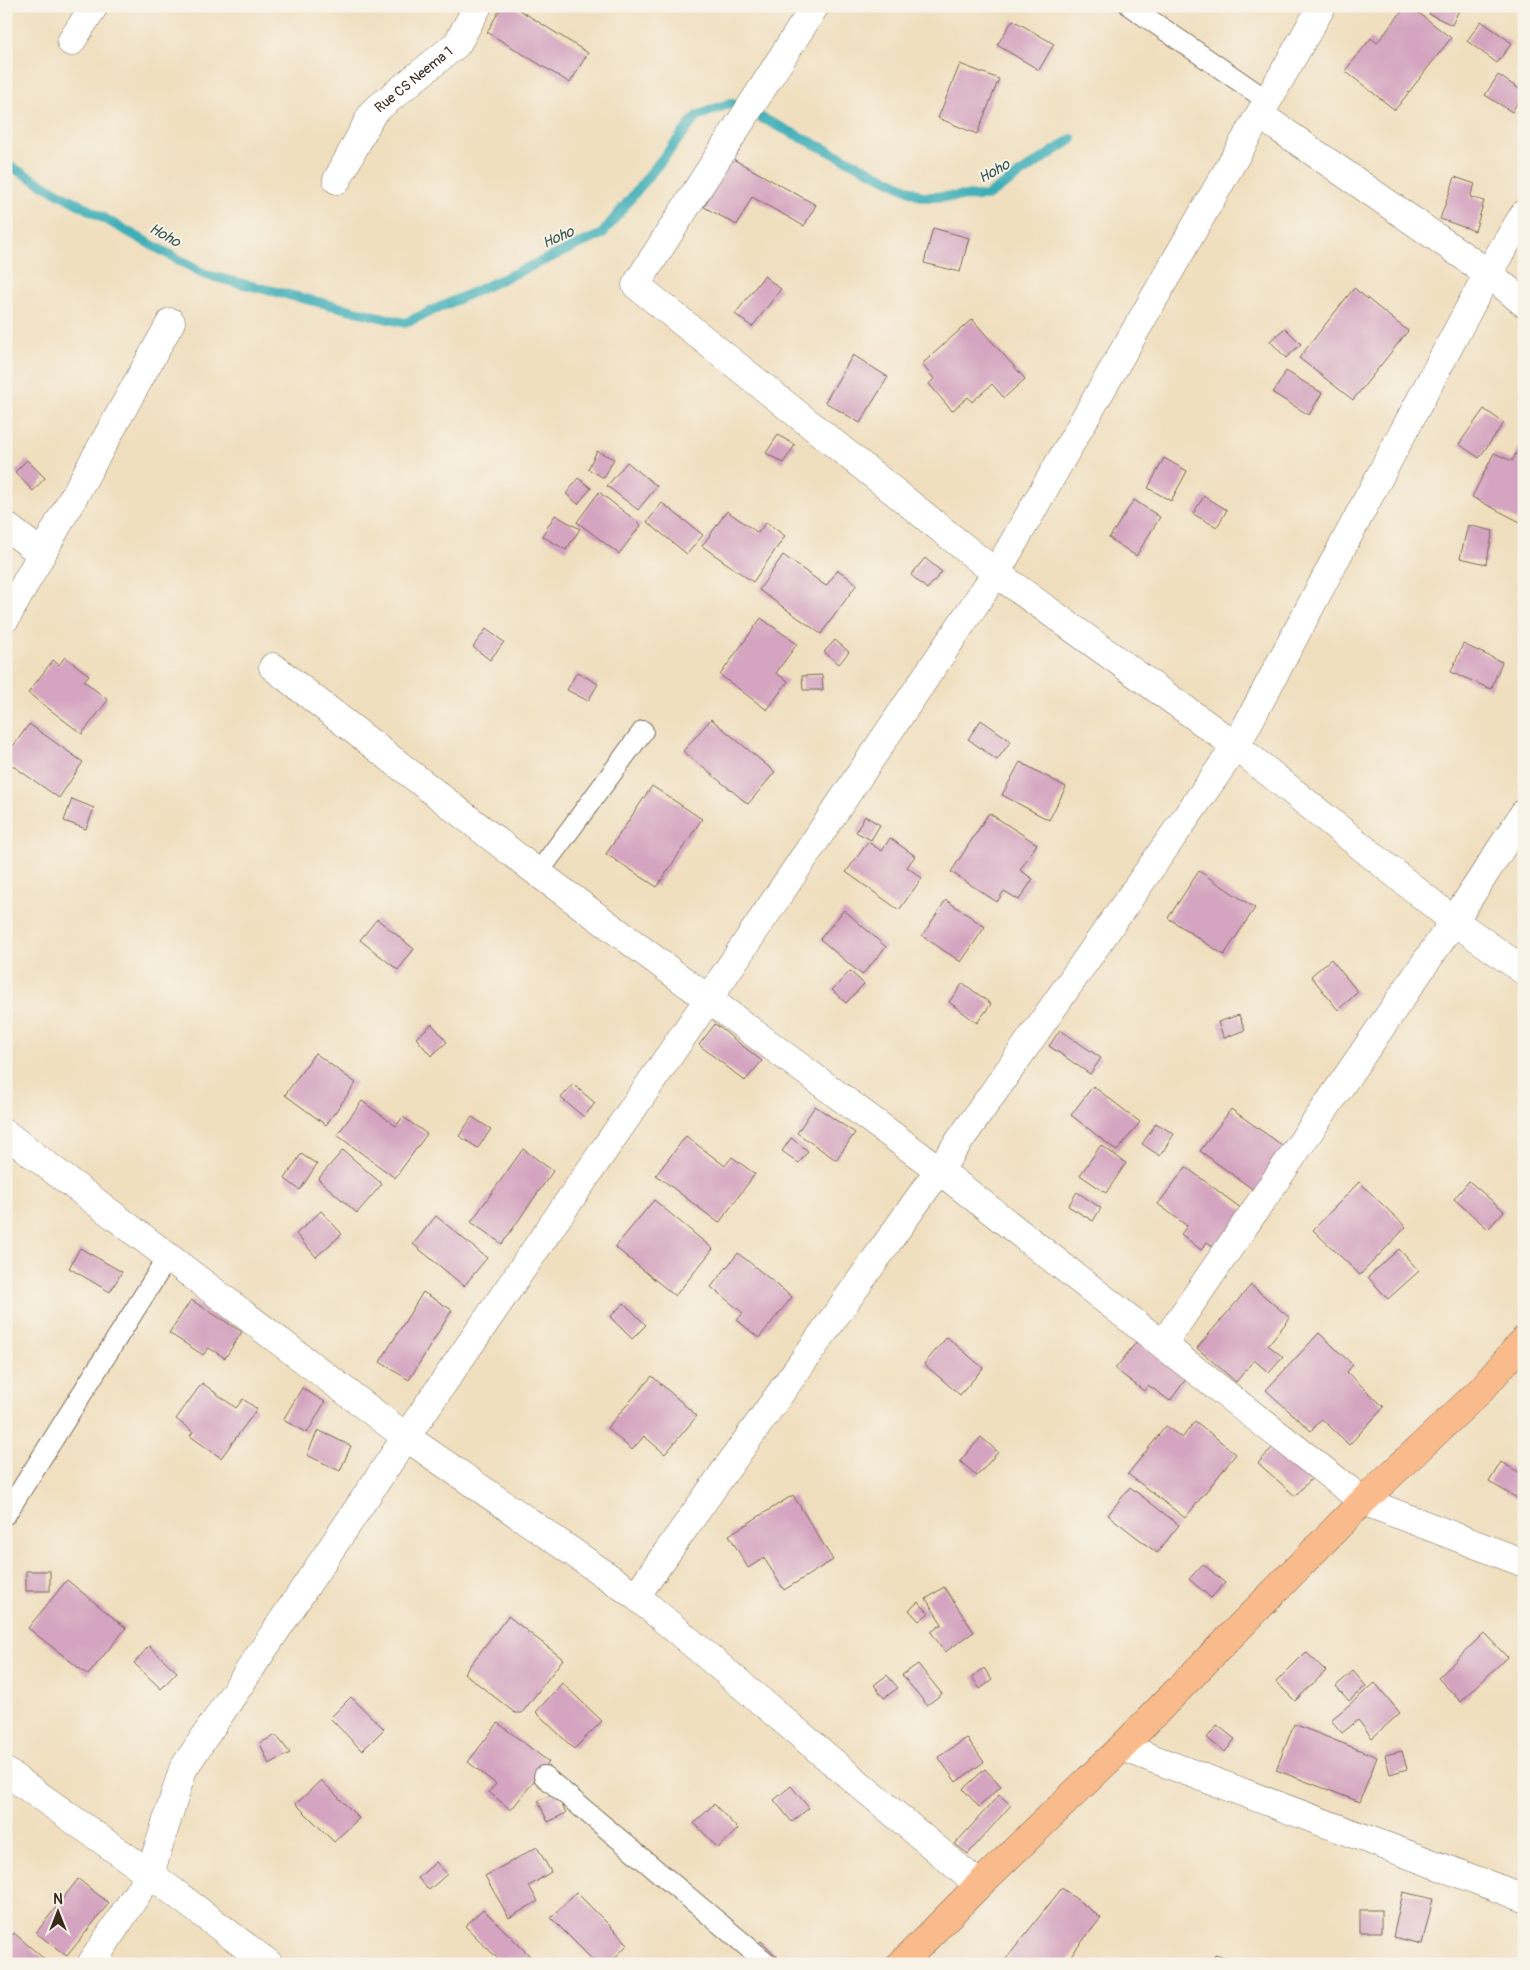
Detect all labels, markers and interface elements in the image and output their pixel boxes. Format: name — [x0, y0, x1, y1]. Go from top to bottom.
street label: Rue CS Neema 1 — [371, 43, 456, 116]
water label: Hoho — [975, 155, 1014, 188]
water label: Hoho — [146, 219, 184, 252]
water label: Hoho — [539, 222, 578, 253]
north arrow — [32, 1888, 82, 1938]
text: N — [53, 1891, 63, 1908]

